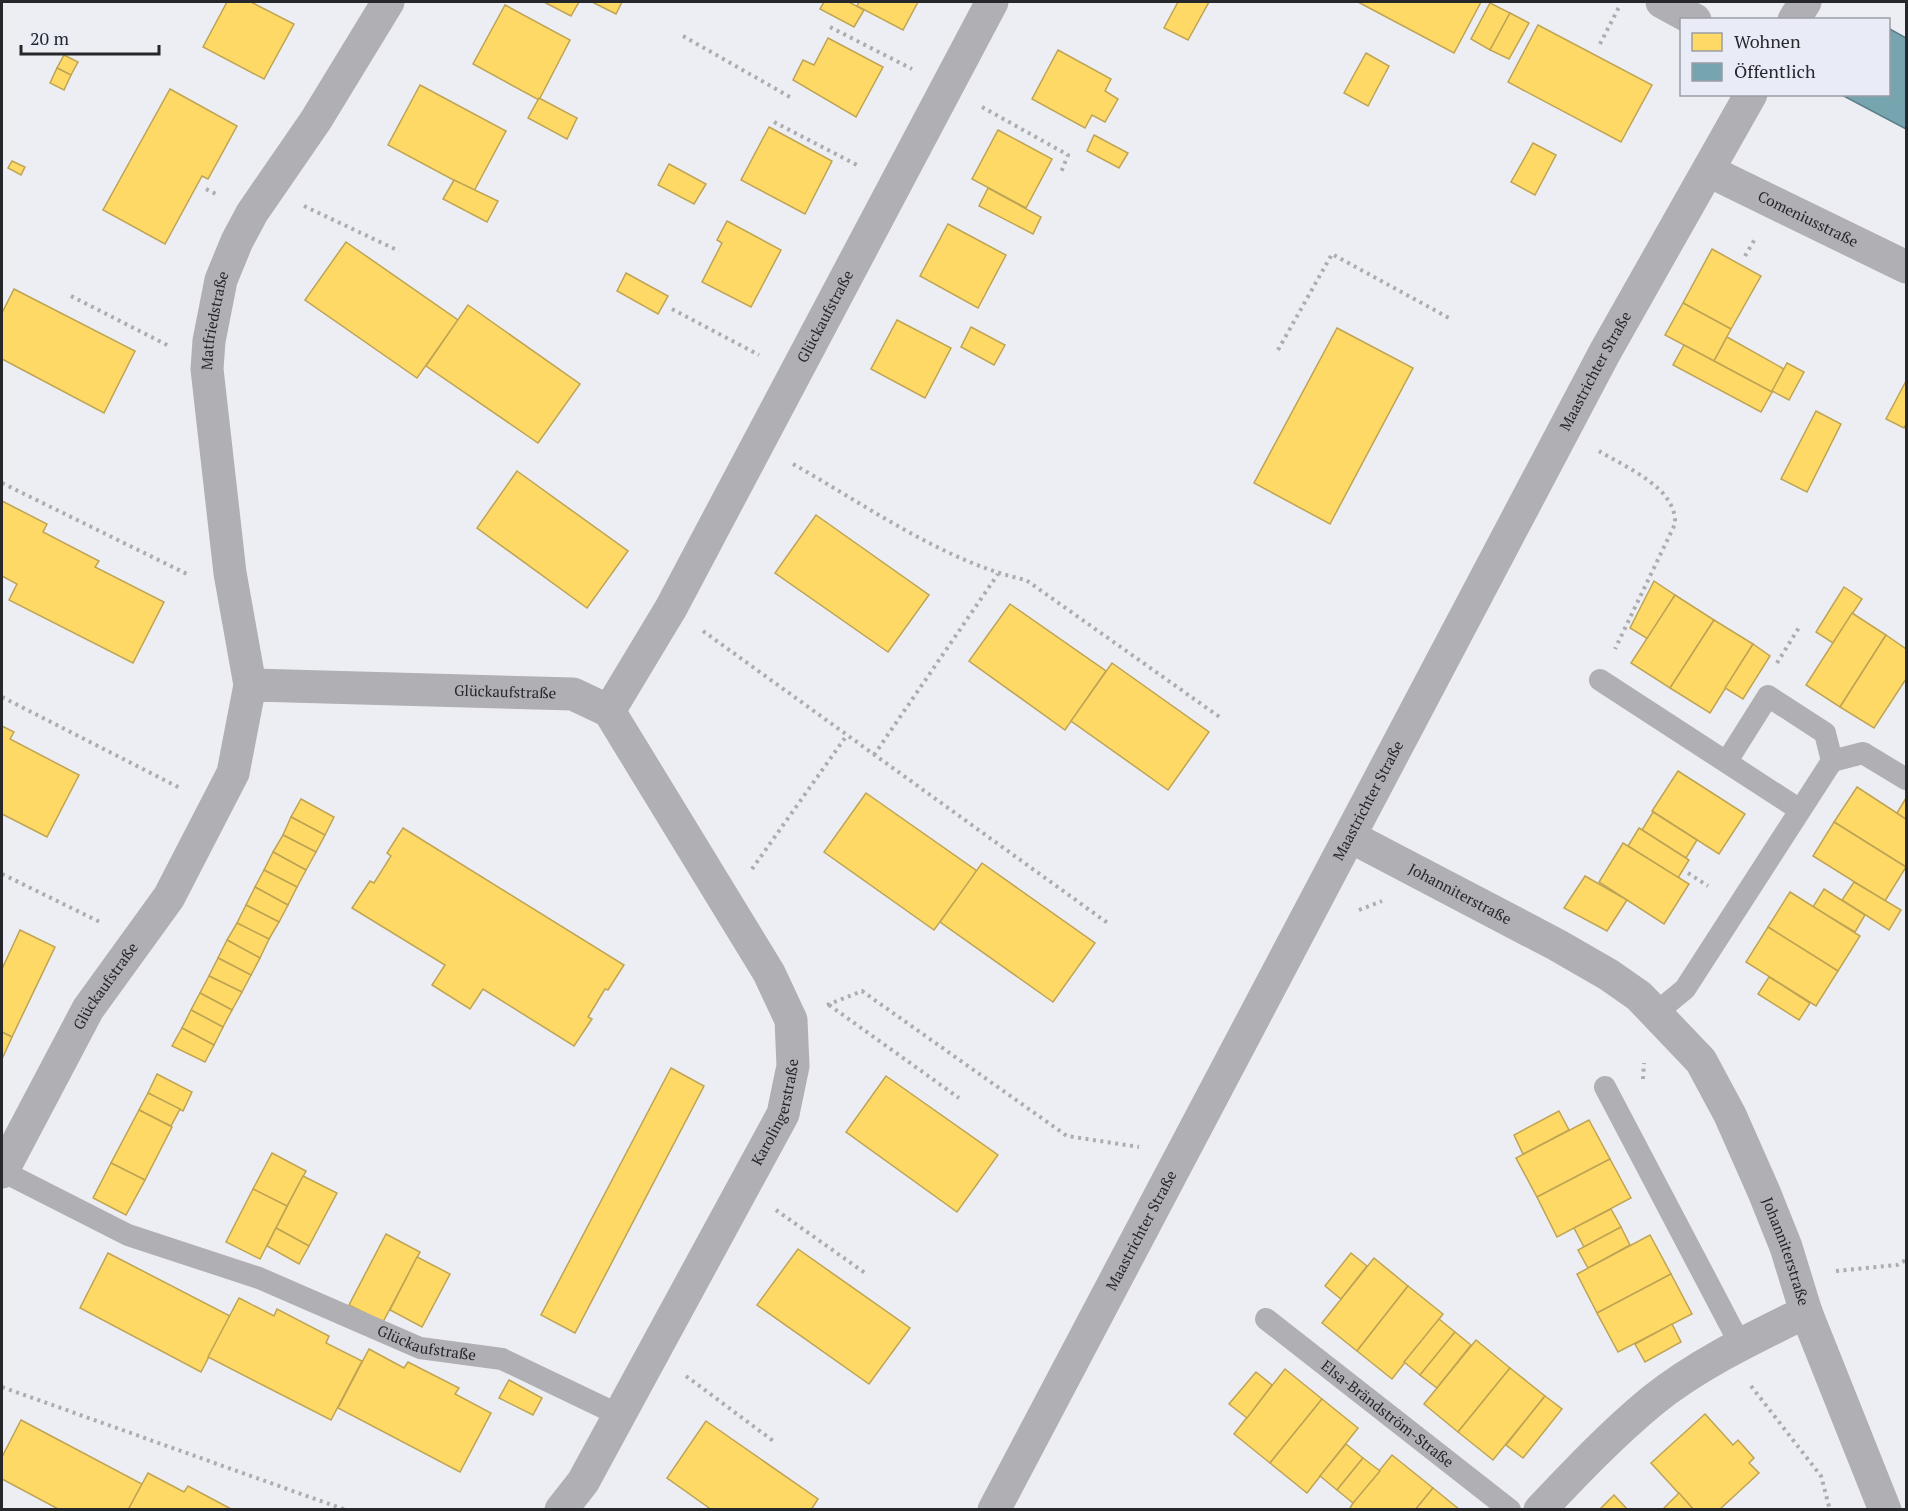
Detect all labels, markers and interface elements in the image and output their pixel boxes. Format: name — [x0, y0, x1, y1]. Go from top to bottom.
scale bar — [21, 18, 159, 56]
legend — [1680, 18, 1890, 96]
text: 20 m — [30, 26, 70, 50]
text: Wohnen — [1734, 29, 1801, 53]
text: Öffentlich — [1734, 59, 1816, 83]
street label: Comeniusstraße — [1755, 185, 1862, 251]
street label: Glückaufstraße — [792, 266, 857, 366]
street label: Matfriedstraße — [196, 268, 233, 371]
street label: Maastrichter Straße — [1554, 307, 1635, 434]
street label: Glückaufstraße — [454, 680, 557, 703]
street label: Maastrichter Straße — [1328, 737, 1407, 864]
street label: Johanniterstraße — [1405, 858, 1515, 928]
street label: Glückaufstraße — [68, 938, 142, 1033]
street label: Karolingerstraße — [746, 1059, 802, 1168]
street label: Maastrichter Straße — [1101, 1167, 1180, 1294]
street label: Johanniterstraße — [1758, 1194, 1814, 1308]
street label: Glückaufstraße — [374, 1320, 477, 1364]
street label: Elsa-Brändström-Straße — [1317, 1355, 1458, 1471]

